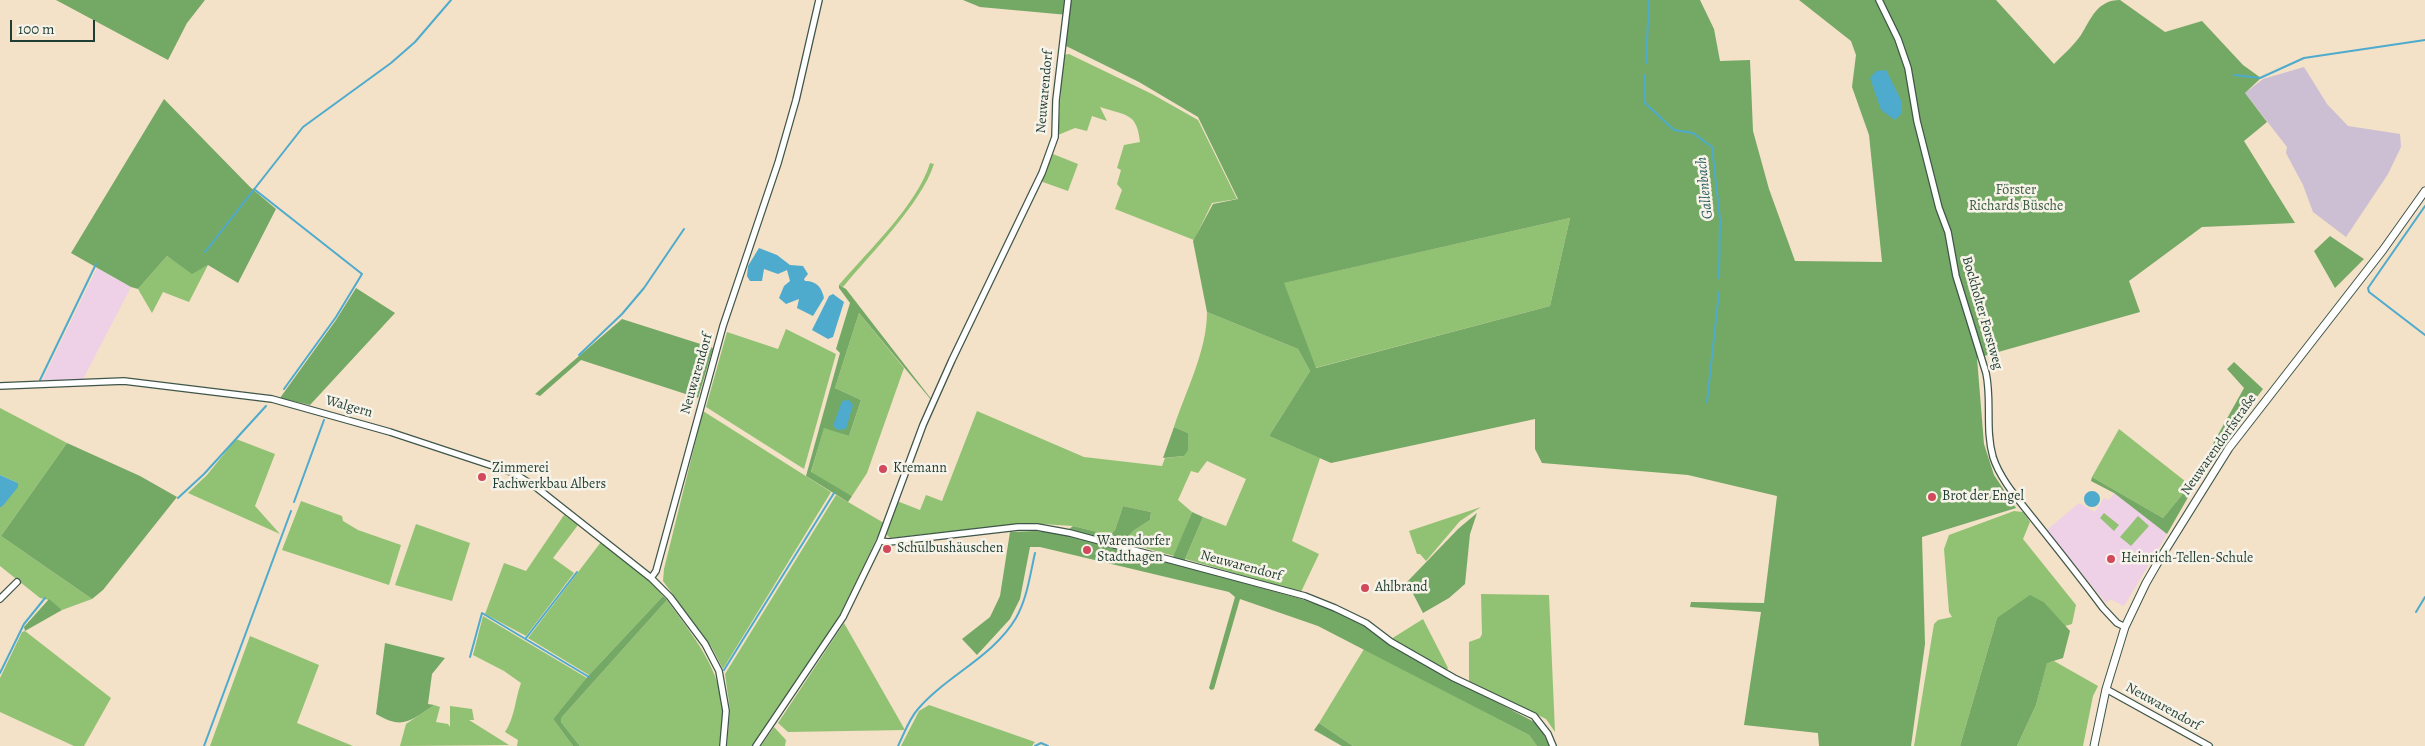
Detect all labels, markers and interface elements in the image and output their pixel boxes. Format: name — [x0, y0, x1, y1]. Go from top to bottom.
scale bar — [12, 10, 98, 42]
text: 100 m — [18, 19, 55, 39]
street label: Neuwarendorf — [1033, 50, 1057, 134]
water label: Gallenbach — [1693, 156, 1717, 220]
park label: Förster Richards Büsche — [1969, 183, 2063, 216]
street label: Bockholter Forstweg — [1958, 255, 2006, 371]
street label: Neuwarendorf — [677, 332, 717, 416]
street label: Neuwarendorfstraße — [2178, 391, 2260, 499]
street label: Walgern — [324, 392, 374, 422]
place label: Zimmerei Fachwerkbau Albers — [492, 461, 606, 494]
place label: Kremann — [893, 461, 947, 477]
marker: Kremann — [877, 463, 889, 475]
marker: Zimmerei Fachwerkbau Albers — [476, 471, 488, 483]
place label: Brot der Engel — [1942, 489, 2024, 505]
marker: Brot der Engel — [1926, 491, 1938, 503]
place label: Warendorfer Stadthagen — [1097, 534, 1170, 566]
place label: Schulbushäuschen — [897, 541, 1003, 557]
marker: Schulbushäuschen — [881, 543, 893, 555]
marker: Warendorfer Stadthagen — [1081, 544, 1093, 556]
street label: Neuwarendorf — [1199, 547, 1283, 585]
place label: Heinrich-Tellen-Schule — [2121, 551, 2253, 567]
marker: Heinrich-Tellen-Schule — [2105, 553, 2117, 565]
place label: Ahlbrand — [1375, 580, 1428, 596]
marker: Ahlbrand — [1359, 582, 1371, 594]
street label: Neuwarendorf — [2122, 679, 2204, 735]

